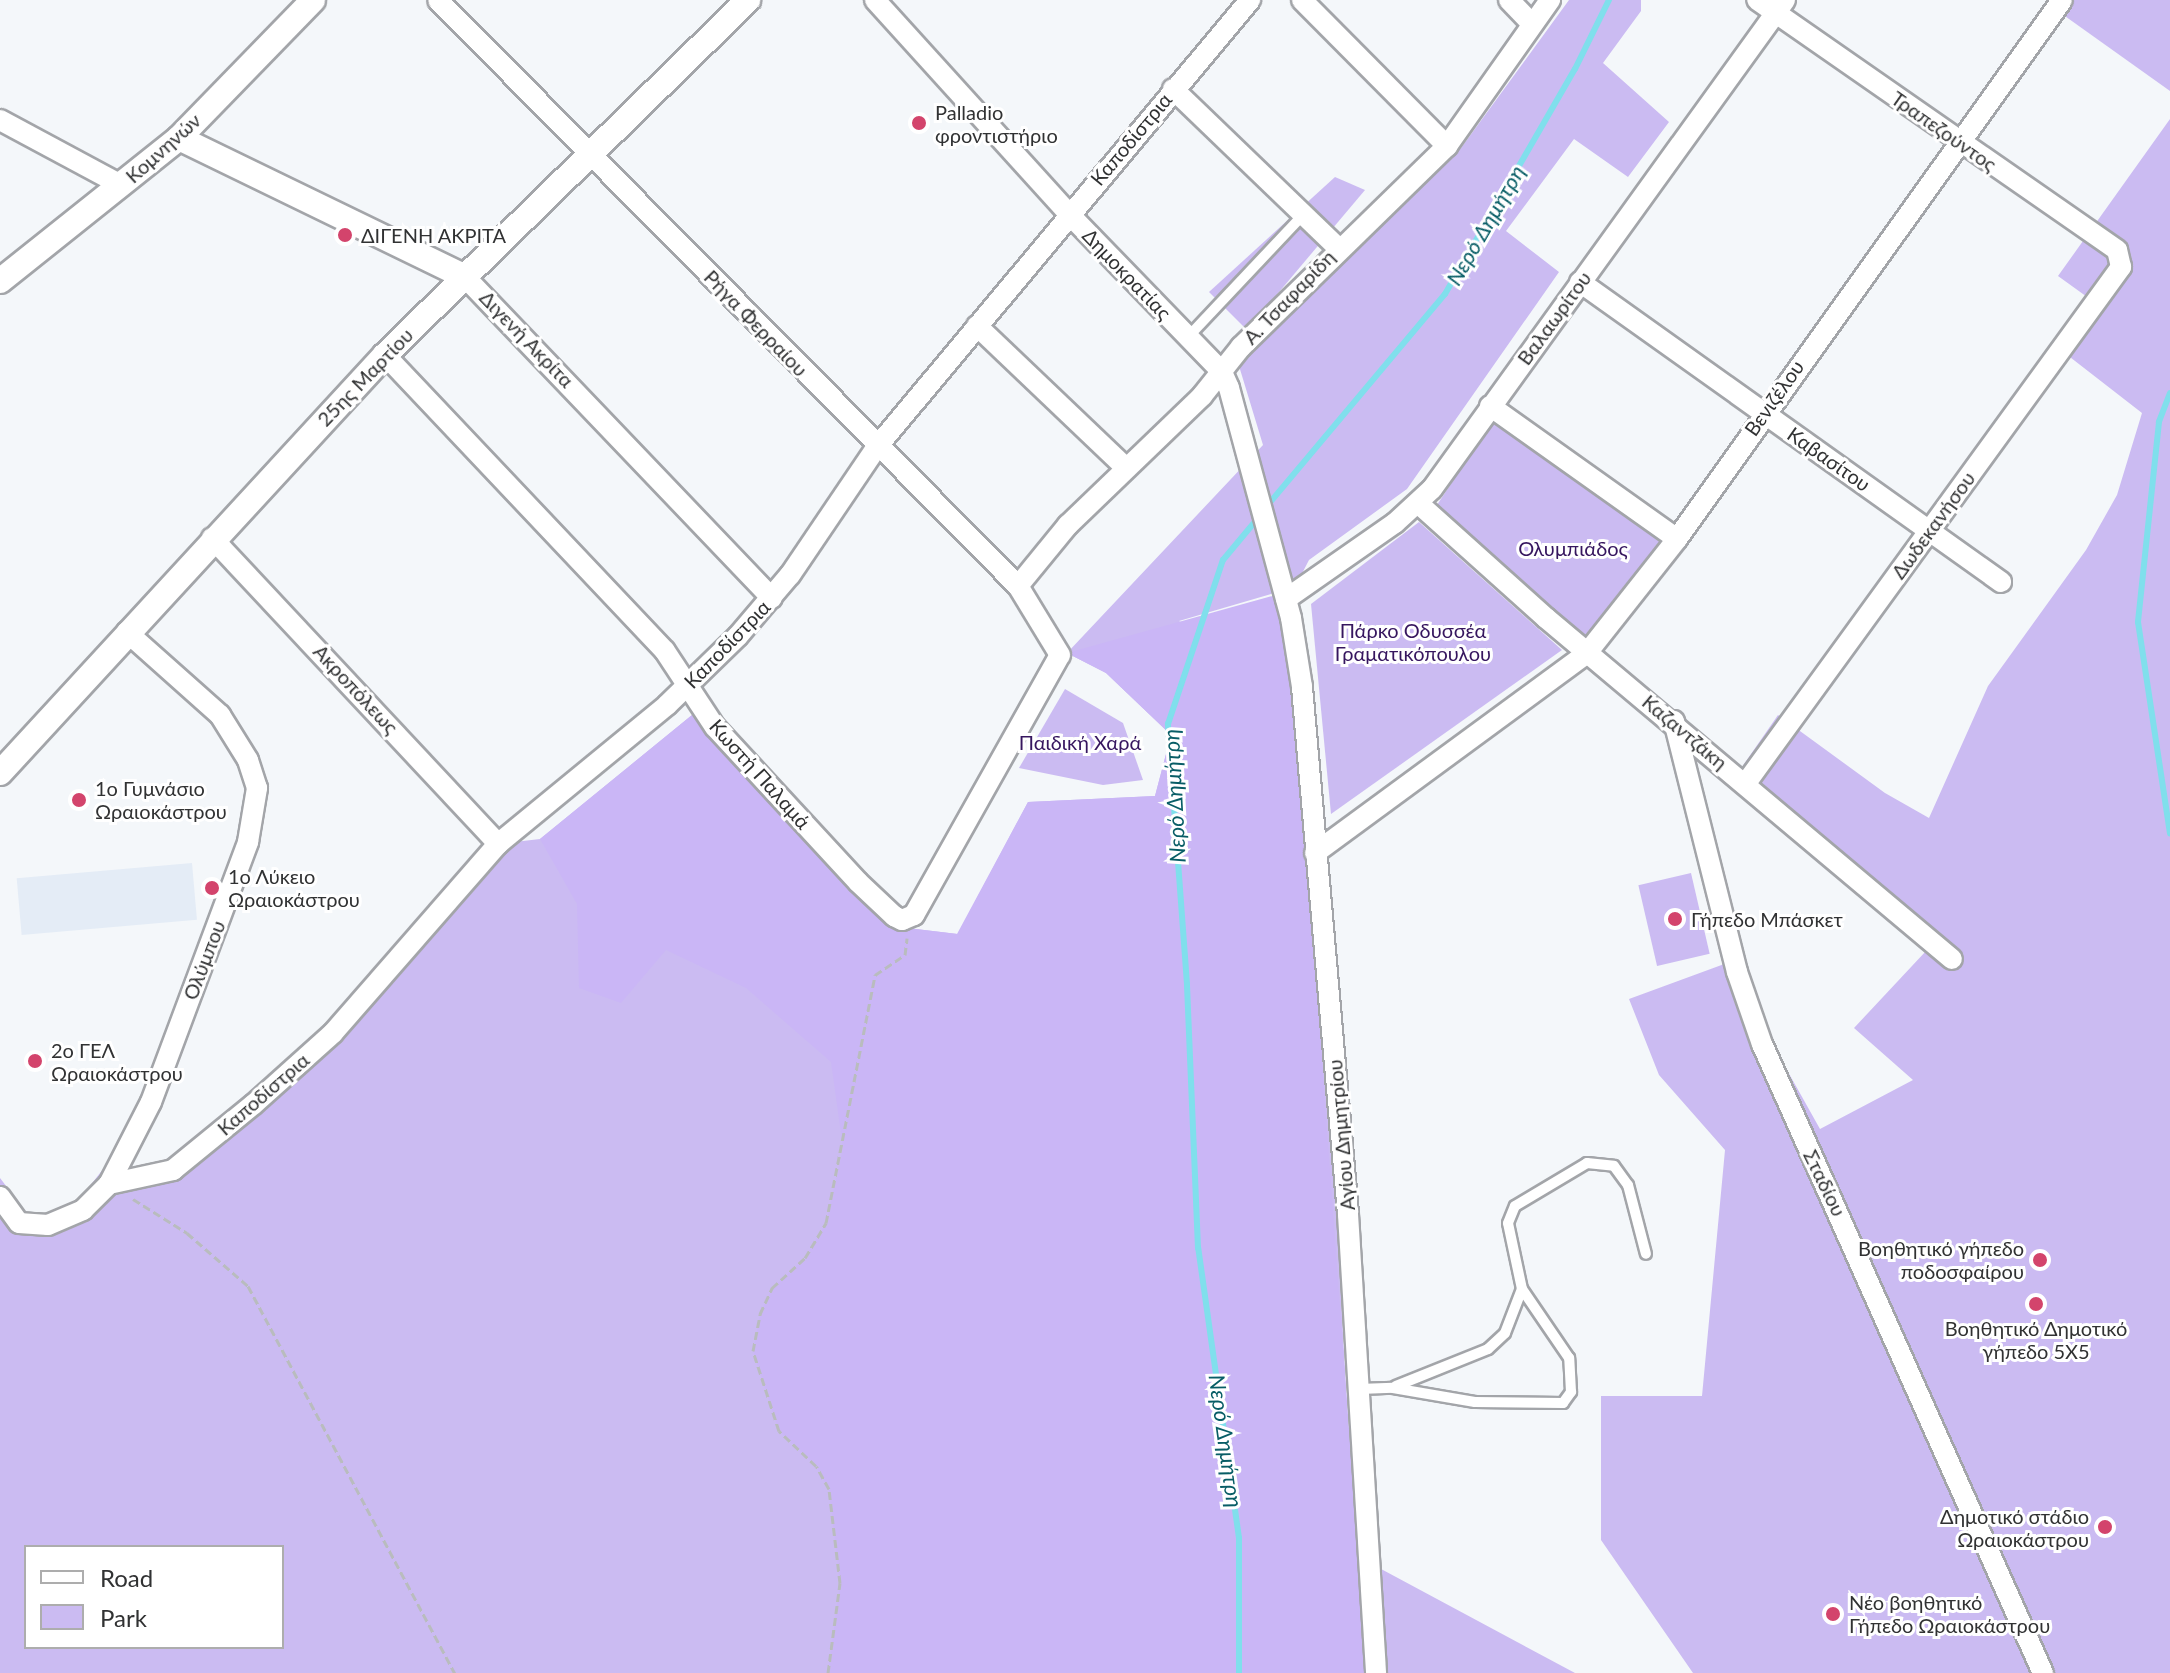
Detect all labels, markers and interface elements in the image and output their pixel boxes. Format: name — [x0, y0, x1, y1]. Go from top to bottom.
street label: Τραπεζούντος — [1887, 86, 2001, 176]
street label: Καποδίστρια — [1085, 88, 1177, 190]
place label: Palladio φροντιστήριο — [935, 100, 1058, 147]
street label: Κομνηνών — [120, 108, 206, 188]
marker: Palladio φροντιστήριο — [910, 114, 928, 132]
water label: Νερό Δημήτρη — [1440, 160, 1530, 290]
place label: ΔΙΓΕΝΗ ΑΚΡΙΤΑ — [361, 223, 507, 247]
street label: Δημοκρατίας — [1078, 224, 1176, 324]
marker: ΔΙΓΕΝΗ ΑΚΡΙΤΑ — [336, 226, 354, 244]
street label: Α. Τσαφαρίδη — [1238, 245, 1340, 349]
street label: Ρήγα Φερραίου — [699, 265, 813, 381]
street label: Βαλαωρίτου — [1512, 267, 1596, 369]
street label: Διγενή Ακρίτα — [475, 285, 579, 393]
street label: 25ης Μαρτίου — [312, 323, 418, 431]
street label: Βενιζέλου — [1739, 356, 1809, 440]
street label: Καβασίτου — [1783, 422, 1875, 496]
street label: Δωδεκανήσου — [1886, 467, 1980, 583]
park label: Ολυμπιάδος — [1518, 536, 1628, 560]
street label: Καποδίστρια — [679, 595, 775, 693]
park label: Πάρκο Οδυσσέα Γραματικόπουλου — [1335, 618, 1491, 665]
street label: Ακροπόλεως — [309, 639, 403, 739]
street label: Καζαντζάκη — [1638, 689, 1732, 775]
street label: Κωστή Παλαμά — [705, 714, 815, 834]
water label: Νερό Δημήτρη — [1157, 728, 1191, 864]
park label: Παιδική Χαρά — [1019, 730, 1141, 754]
place label: 1o Γυμνάσιο Ωραιοκάστρου — [95, 776, 227, 823]
marker: 1o Γυμνάσιο Ωραιοκάστρου — [70, 791, 88, 809]
place label: 1ο Λύκειο Ωραιοκάστρου — [228, 864, 360, 911]
marker: 1ο Λύκειο Ωραιοκάστρου — [203, 879, 221, 897]
place label: Γήπεδο Μπάσκετ — [1691, 907, 1843, 931]
marker: Γήπεδο Μπάσκετ — [1666, 910, 1684, 928]
street label: Ολύμπου — [178, 917, 230, 1003]
place label: 2o ΓΕΛ Ωραιοκάστρου — [51, 1038, 183, 1085]
street label: Καποδίστρια — [212, 1048, 314, 1140]
marker: 2o ΓΕΛ Ωραιοκάστρου — [26, 1052, 44, 1070]
street label: Αγίου Δημητρίου — [1322, 1058, 1360, 1212]
street label: Σταδίου — [1799, 1146, 1851, 1220]
place label: Βοηθητικό γήπεδο ποδοσφαίρου — [1858, 1236, 2024, 1283]
marker: Βοηθητικό γήπεδο ποδοσφαίρου — [2031, 1251, 2049, 1269]
marker: Βοηθητικό Δημοτικό γήπεδο 5Χ5 — [2027, 1295, 2045, 1313]
place label: Βοηθητικό Δημοτικό γήπεδο 5Χ5 — [1944, 1316, 2128, 1363]
water label: Νερό Δημήτρη — [1204, 1372, 1248, 1510]
place label: Δημοτικό στάδιο Ωραιοκάστρου — [1940, 1504, 2089, 1551]
marker: Δημοτικό στάδιο Ωραιοκάστρου — [2096, 1518, 2114, 1536]
legend — [24, 1545, 284, 1649]
text: Road — [100, 1563, 153, 1592]
place label: Νέο βοηθητικό Γήπεδο Ωραιοκάστρου — [1849, 1590, 2050, 1637]
text: Park — [100, 1603, 147, 1632]
marker: Νέο βοηθητικό Γήπεδο Ωραιοκάστρου — [1824, 1605, 1842, 1623]

